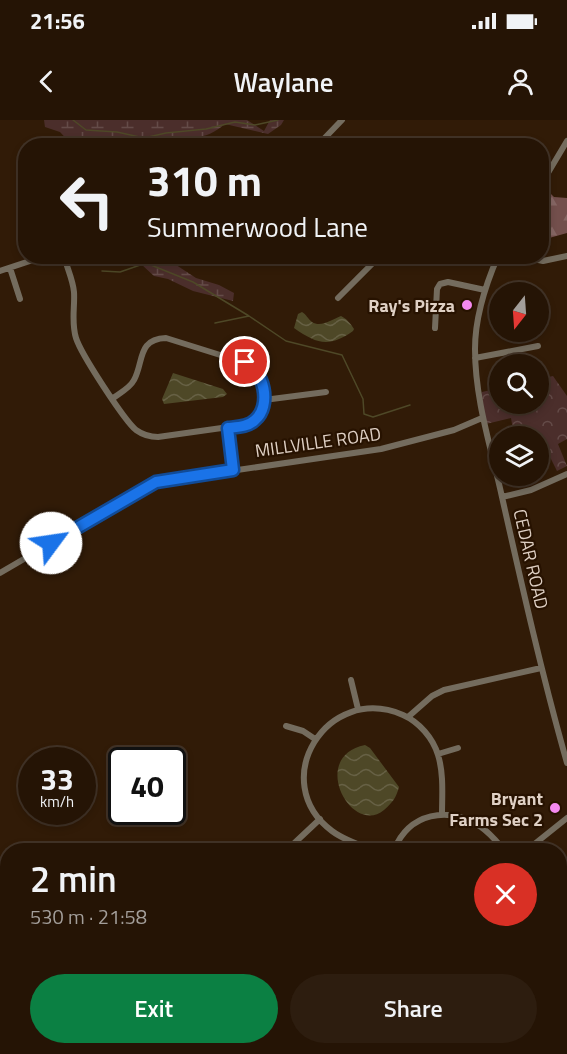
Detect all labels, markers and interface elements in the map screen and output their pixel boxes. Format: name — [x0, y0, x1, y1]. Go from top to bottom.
text: 21:56 — [30, 4, 85, 38]
text: Waylane — [234, 61, 333, 102]
icon: back — [30, 65, 63, 98]
icon: person — [504, 65, 537, 98]
text: 310 m — [147, 148, 262, 212]
icon: left — [48, 162, 126, 240]
text: Summerwood Lane — [147, 206, 368, 247]
north arrow — [489, 282, 549, 342]
map controls — [489, 282, 549, 486]
place label: Ray's Pizza — [368, 292, 455, 319]
marker: Ray's Pizza — [460, 298, 474, 312]
pin — [219, 336, 270, 387]
icon: arrive — [228, 345, 261, 378]
button: search — [489, 354, 549, 414]
street label: MILLVILLE ROAD — [253, 420, 383, 464]
button: layers — [489, 426, 549, 486]
street label: CEDAR ROAD — [506, 506, 556, 612]
position arrow — [19, 511, 83, 575]
speed limit sign: 40 — [108, 747, 186, 825]
text: 33 — [40, 756, 74, 802]
place label: Bryant Farms Sec 2 — [449, 785, 543, 833]
text: km/h — [40, 790, 74, 813]
marker: Bryant Farms Sec 2 — [548, 801, 562, 815]
text: 2 min — [30, 851, 117, 906]
button: close — [474, 863, 537, 926]
text: 530 m · 21:58 — [30, 901, 147, 932]
button: Exit — [30, 974, 278, 1043]
button: Share — [290, 974, 537, 1043]

